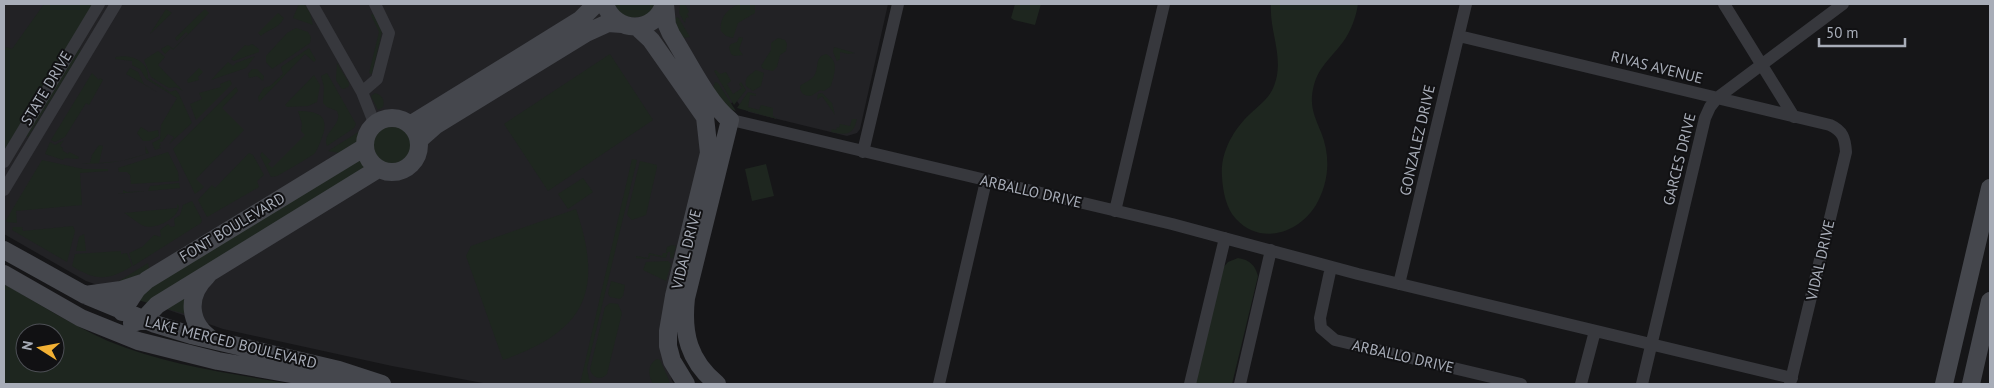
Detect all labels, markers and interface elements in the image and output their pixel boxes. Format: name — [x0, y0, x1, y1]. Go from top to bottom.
scale bar — [1819, 15, 1905, 47]
text: 50 m — [1826, 23, 1859, 42]
street label: RIVAS AVENUE — [1609, 46, 1705, 88]
street label: STATE DRIVE — [16, 47, 76, 129]
street label: GONZALEZ DRIVE — [1395, 83, 1439, 197]
street label: GARCES DRIVE — [1658, 111, 1700, 207]
street label: ARBALLO DRIVE — [978, 170, 1084, 212]
street label: FONT BOULEVARD — [176, 188, 288, 266]
street label: VIDAL DRIVE — [667, 207, 705, 292]
street label: VIDAL DRIVE — [1801, 218, 1838, 303]
street label: LAKE MERCED BOULEVARD — [143, 311, 319, 373]
north arrow — [15, 323, 65, 373]
street label: ARBALLO DRIVE — [1350, 335, 1456, 377]
text: N — [18, 339, 37, 352]

